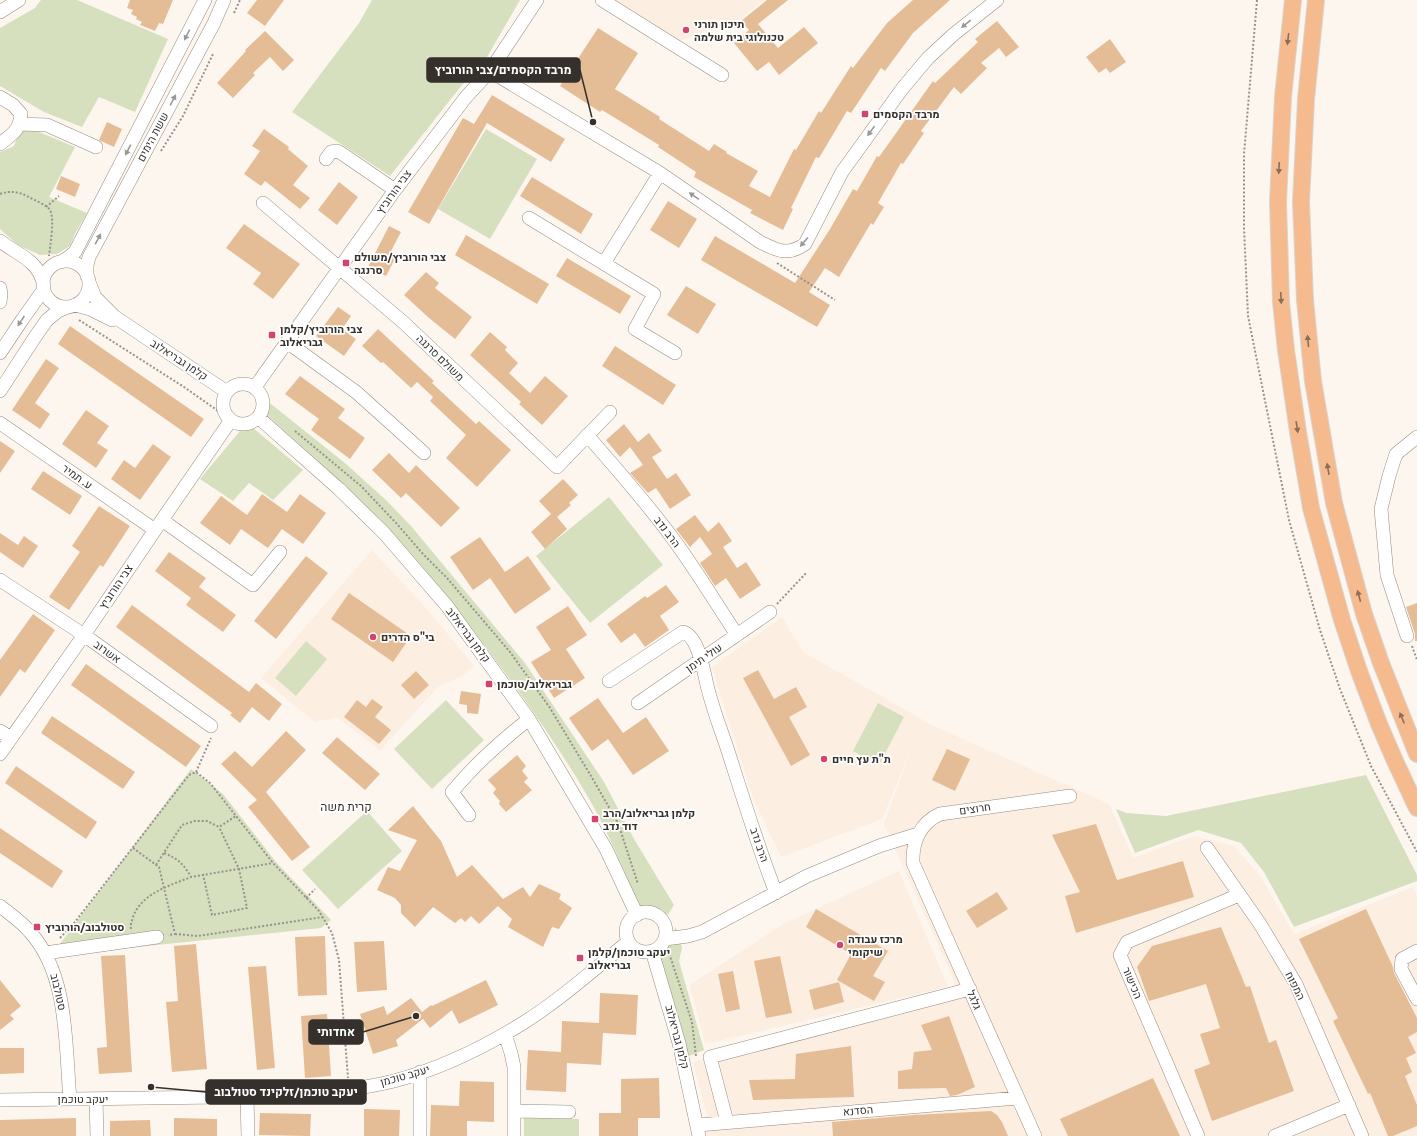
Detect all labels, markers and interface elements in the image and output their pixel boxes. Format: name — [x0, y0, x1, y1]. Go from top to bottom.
place label: תיכון תורני טכנולוגי בית שלמה — [694, 18, 784, 44]
one-way arrow — [960, 19, 971, 28]
marker: תיכון תורני טכנולוגי בית שלמה — [681, 25, 691, 35]
one-way arrow — [184, 29, 191, 41]
one-way arrow — [1285, 33, 1291, 45]
callout: מרבד הקסמים/צבי הורוביץ — [427, 58, 580, 82]
text: מרבד הקסמים/צבי הורוביץ — [435, 63, 572, 78]
one-way arrow — [170, 94, 176, 106]
place label: מרבד הקסמים — [873, 108, 940, 121]
marker: מרבד הקסמים — [860, 109, 870, 119]
street label: ששת הימים — [135, 110, 171, 164]
one-way arrow — [867, 126, 875, 136]
one-way arrow — [124, 145, 131, 156]
one-way arrow — [1276, 162, 1283, 174]
street label: צבי הורוביץ — [374, 168, 414, 216]
one-way arrow — [689, 192, 699, 200]
one-way arrow — [95, 234, 102, 245]
one-way arrow — [800, 237, 809, 247]
place label: צבי הורוביץ/משולם סרנגה — [354, 251, 447, 277]
marker: צבי הורוביץ/משולם סרנגה — [341, 258, 351, 268]
one-way arrow — [1278, 292, 1285, 304]
one-way arrow — [17, 316, 25, 326]
place label: צבי הורוביץ/קלמן גבריאלוב — [280, 323, 363, 349]
marker: צבי הורוביץ/קלמן גבריאלוב — [267, 330, 277, 340]
street label: משולם סרנגה — [413, 332, 467, 384]
one-way arrow — [1305, 335, 1312, 347]
street label: קלמן גבריאלוב — [148, 337, 210, 383]
one-way arrow — [1294, 421, 1300, 433]
street label: ע. תמיר — [59, 462, 95, 492]
one-way arrow — [1324, 463, 1330, 476]
street label: הרב נדב — [651, 514, 683, 550]
street label: צבי הורוביץ — [96, 562, 136, 612]
one-way arrow — [1356, 589, 1362, 601]
street label: קלמן גבריאלוב — [443, 605, 493, 665]
place label: בי"ס הדרים — [381, 631, 435, 644]
marker: בי"ס הדרים — [368, 632, 378, 642]
street label: אשרוב — [91, 638, 123, 666]
street label: עולי תימן — [683, 641, 725, 675]
place label: גבריאלוב/טוכמן — [497, 678, 572, 691]
marker: גבריאלוב/טוכמן — [484, 679, 494, 689]
one-way arrow — [1399, 712, 1405, 724]
place label: ת"ת עץ חיים — [832, 753, 891, 766]
marker: ת"ת עץ חיים — [819, 754, 829, 764]
district label: קרית משה — [320, 800, 372, 815]
street label: חרוצים — [958, 800, 992, 818]
place label: קלמן גבריאלוב/הרב דוד נדב — [603, 807, 695, 833]
marker: קלמן גבריאלוב/הרב דוד נדב — [590, 814, 600, 824]
street label: הרב נדב — [747, 826, 771, 864]
place label: סטולבוב/הורוביץ — [45, 921, 124, 934]
marker: סטולבוב/הורוביץ — [32, 922, 42, 932]
place label: מרכז עבודה שיקומי — [848, 933, 903, 959]
marker: מרכז עבודה שיקומי — [835, 940, 845, 950]
place label: יעקב טוכמן/קלמן גבריאלוב — [588, 946, 670, 972]
marker: יעקב טוכמן/קלמן גבריאלוב — [575, 953, 585, 963]
street label: הכישור — [1120, 965, 1144, 1001]
street label: המפוח — [1282, 970, 1308, 1002]
street label: סטולבוב — [47, 972, 69, 1012]
street label: גלגל — [964, 988, 984, 1012]
street label: קלמן גבריאלוב — [662, 1004, 692, 1070]
callout: אחדותי — [309, 1020, 363, 1044]
text: אחדותי — [317, 1025, 355, 1040]
street label: יעקב טוכמן — [379, 1063, 431, 1089]
callout: יעקב טוכמן/זלקינד סטולבוב — [206, 1080, 366, 1104]
text: יעקב טוכמן/זלקינד סטולבוב — [214, 1085, 358, 1100]
street label: יעקב טוכמן — [58, 1093, 108, 1106]
street label: הסדנא — [842, 1103, 874, 1119]

